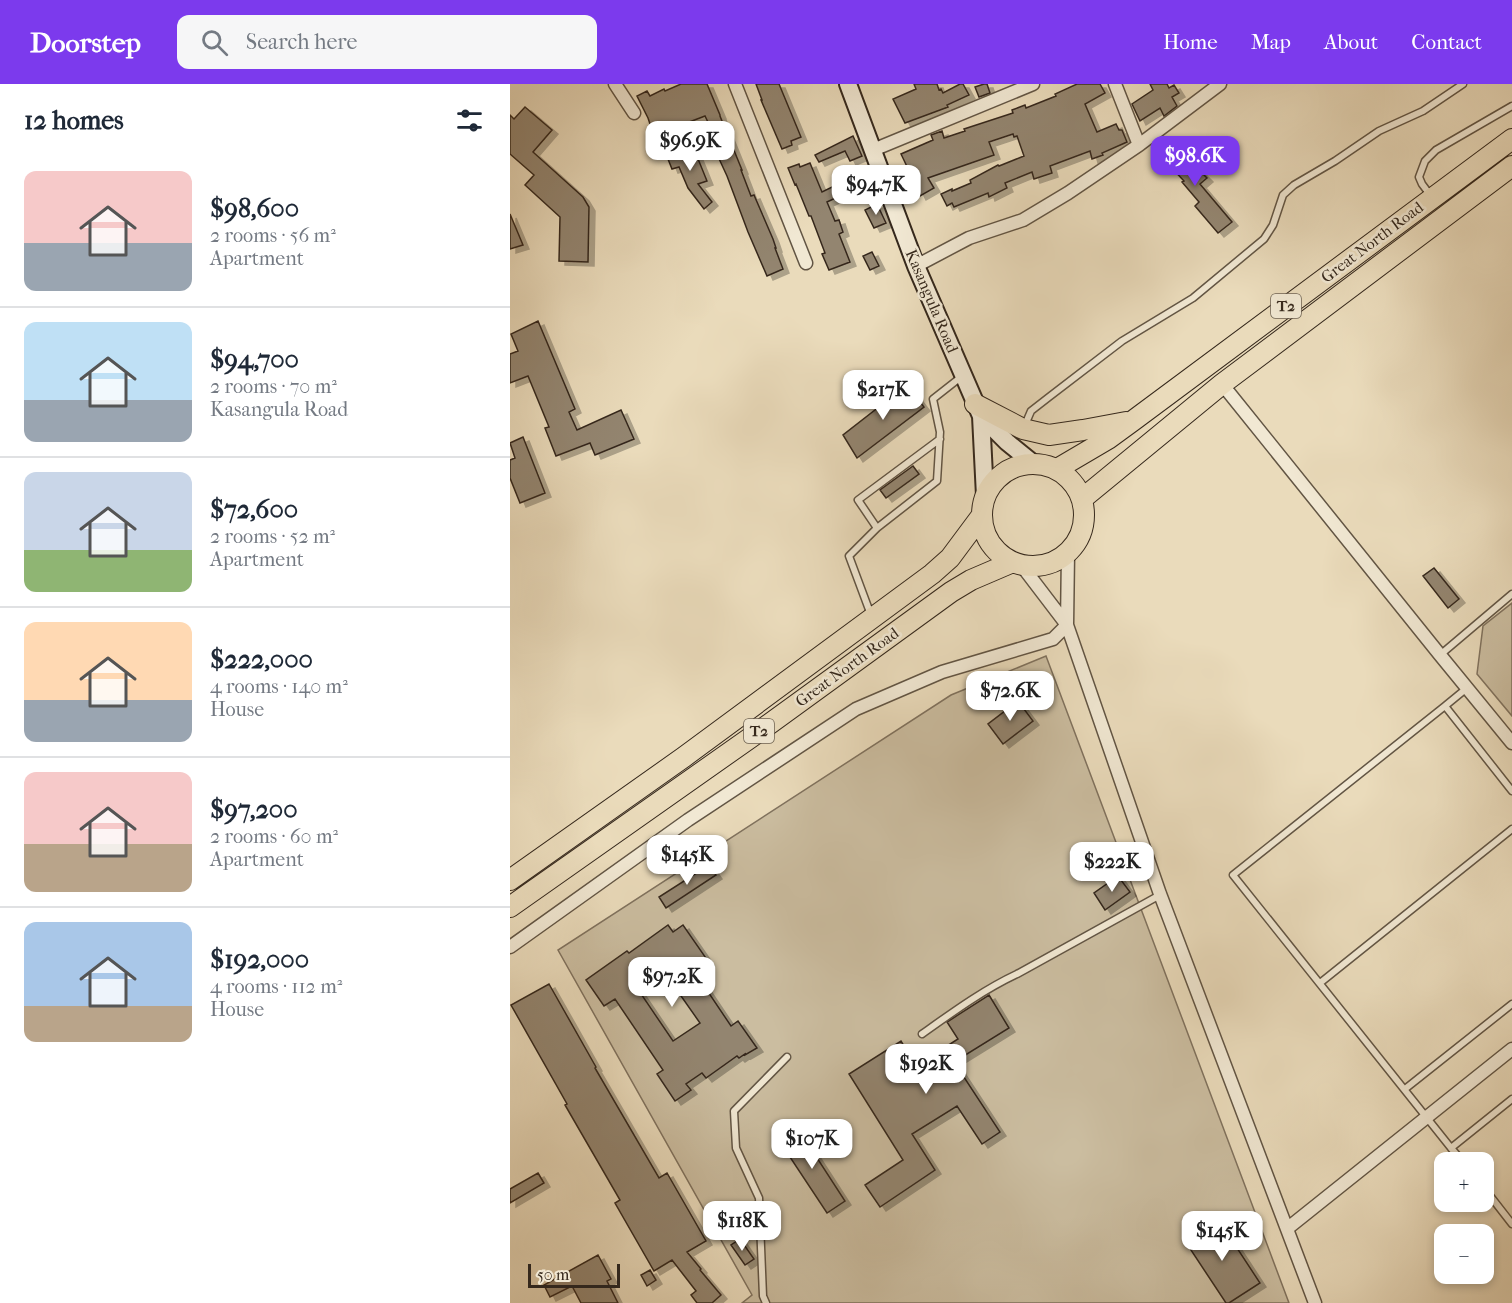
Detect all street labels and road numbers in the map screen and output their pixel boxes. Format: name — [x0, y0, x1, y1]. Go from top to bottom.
street label: Great North Road — [1317, 197, 1427, 287]
street label: Kasangula Road — [902, 246, 962, 356]
road number: T2 — [1271, 294, 1301, 318]
street label: Great North Road — [792, 623, 903, 711]
road number: T2 — [744, 719, 774, 743]

